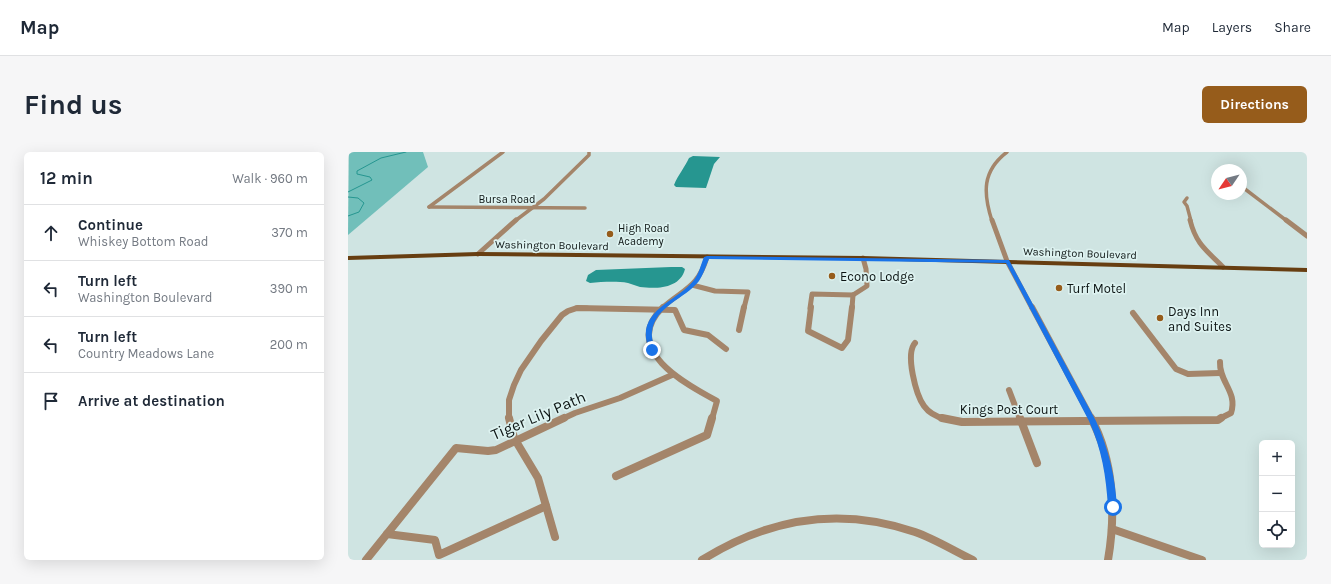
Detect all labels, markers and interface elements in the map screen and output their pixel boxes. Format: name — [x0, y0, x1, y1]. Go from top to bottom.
text: Map — [20, 17, 59, 39]
text: Map — [1162, 19, 1190, 36]
text: Layers — [1212, 19, 1252, 36]
text: Share — [1274, 19, 1311, 36]
button: Directions — [1202, 86, 1307, 123]
text: Find us — [24, 88, 123, 121]
north arrow — [1211, 164, 1247, 200]
text: 12 min — [40, 168, 93, 188]
text: Walk · 960 m — [232, 171, 308, 186]
street label: Bursa Road — [478, 193, 536, 206]
text: Continue — [78, 216, 143, 234]
icon: ahead — [40, 222, 62, 244]
place label: High Road Academy — [618, 222, 669, 248]
text: 370 m — [271, 225, 308, 240]
marker: High Road Academy — [605, 229, 615, 239]
text: Whiskey Bottom Road — [78, 234, 209, 249]
street label: Washington Boulevard — [495, 238, 609, 253]
street label: Washington Boulevard — [1023, 245, 1137, 262]
place label: Econo Lodge — [840, 269, 914, 284]
marker: Econo Lodge — [827, 271, 837, 281]
text: Turn left — [78, 272, 137, 290]
icon: left — [40, 278, 62, 300]
text: 390 m — [270, 281, 308, 296]
place label: Turf Motel — [1067, 281, 1126, 296]
marker: Turf Motel — [1054, 283, 1064, 293]
text: Washington Boulevard — [78, 290, 213, 305]
place label: Days Inn and Suites — [1168, 304, 1232, 334]
marker: Days Inn and Suites — [1155, 313, 1165, 323]
text: Turn left — [78, 328, 137, 346]
icon: left — [40, 334, 62, 356]
text: 200 m — [270, 337, 308, 352]
route end — [643, 341, 661, 359]
text: Country Meadows Lane — [78, 346, 214, 361]
street label: Tiger Lily Path — [488, 387, 588, 444]
icon: arrive — [40, 390, 62, 412]
text: Arrive at destination — [78, 392, 225, 410]
street label: Kings Post Court — [960, 402, 1058, 417]
map controls — [1259, 440, 1295, 548]
button: + — [1259, 440, 1295, 476]
button: − — [1259, 476, 1295, 512]
route start — [1104, 498, 1122, 516]
button: locate — [1259, 512, 1295, 548]

